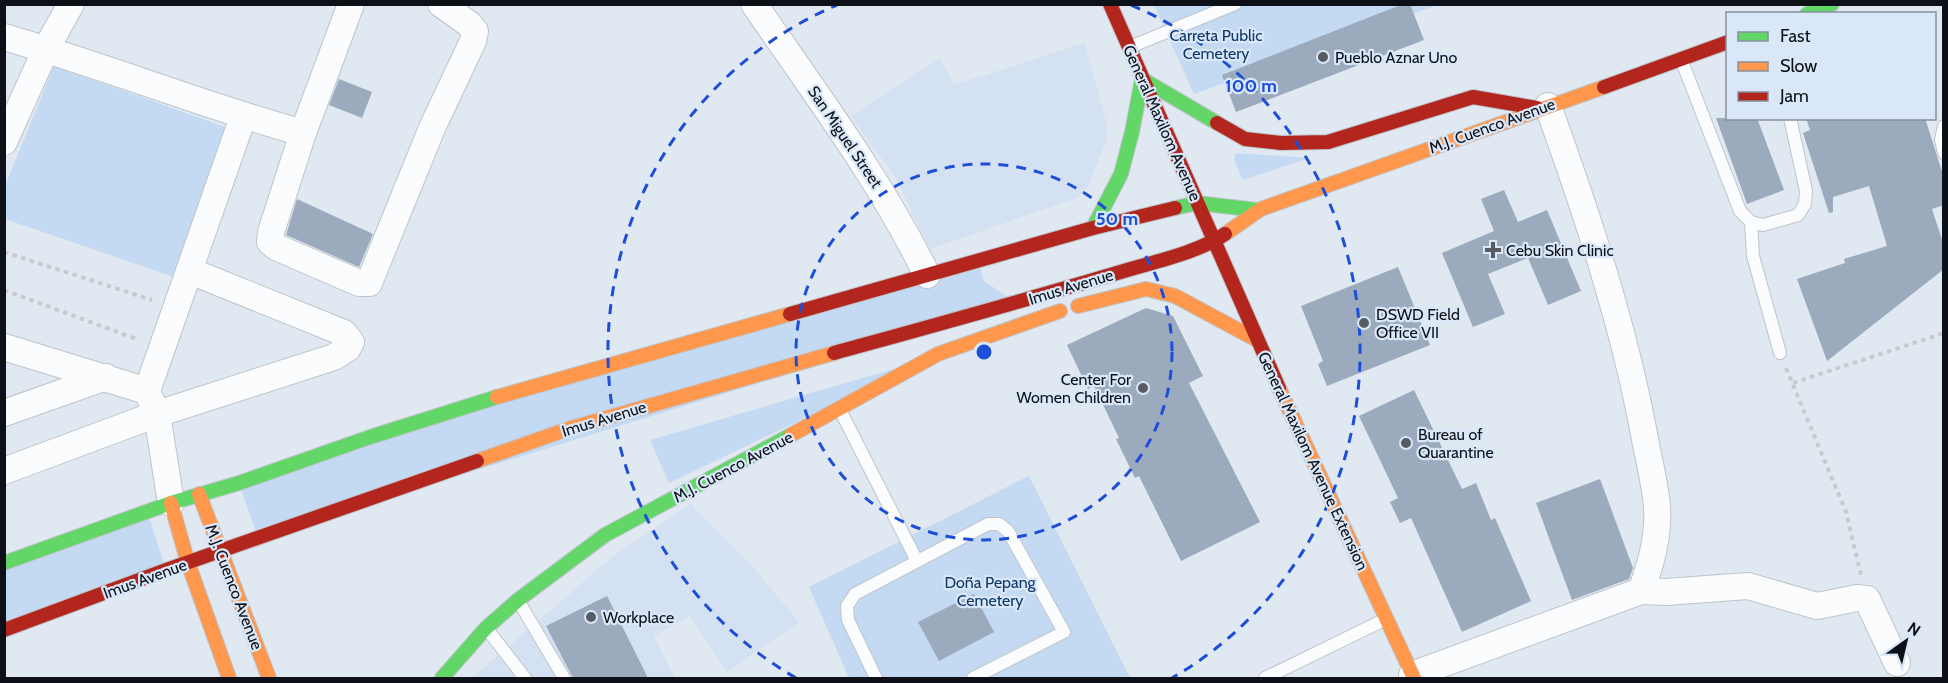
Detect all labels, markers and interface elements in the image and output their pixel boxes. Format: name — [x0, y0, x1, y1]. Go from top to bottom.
legend — [1726, 12, 1936, 120]
text: Fast — [1780, 25, 1811, 47]
park label: Carreta Public Cemetery — [1169, 26, 1263, 63]
street label: General Maxilom Avenue — [1119, 42, 1205, 204]
place label: Pueblo Aznar Uno — [1335, 48, 1458, 67]
marker: Pueblo Aznar Uno — [1316, 50, 1330, 64]
text: Slow — [1780, 55, 1817, 77]
text: 100 m — [1225, 75, 1277, 97]
street label: San Miguel Street — [804, 82, 886, 192]
text: Jam — [1779, 85, 1809, 107]
street label: M.J. Cuenco Avenue — [1426, 94, 1558, 158]
text: 50 m — [1096, 208, 1138, 230]
marker: Cebu Skin Clinic — [1484, 241, 1502, 259]
place label: Cebu Skin Clinic — [1506, 241, 1614, 260]
street label: Imus Avenue — [1026, 265, 1116, 309]
place label: DSWD Field Office VII — [1376, 305, 1460, 342]
marker: DSWD Field Office VII — [1357, 316, 1371, 330]
centre of rings — [974, 342, 994, 362]
street label: General Maxilom Avenue Extension — [1254, 349, 1372, 573]
place label: Center For Women Children — [1016, 370, 1132, 407]
marker: Center For Women Children — [1136, 381, 1150, 395]
street label: Imus Avenue — [559, 397, 649, 441]
place label: Bureau of Quarantine — [1418, 425, 1494, 462]
street label: M.J. Cuenco Avenue — [670, 427, 796, 507]
marker: Bureau of Quarantine — [1399, 436, 1413, 450]
street label: M.J. Cuenco Avenue — [201, 522, 267, 652]
street label: Imus Avenue — [101, 555, 189, 603]
park label: Doña Pepang Cemetery — [944, 573, 1037, 610]
place label: Workplace — [603, 608, 674, 627]
marker: Workplace — [584, 610, 598, 624]
north arrow — [1876, 611, 1936, 671]
text: N — [1904, 618, 1924, 640]

